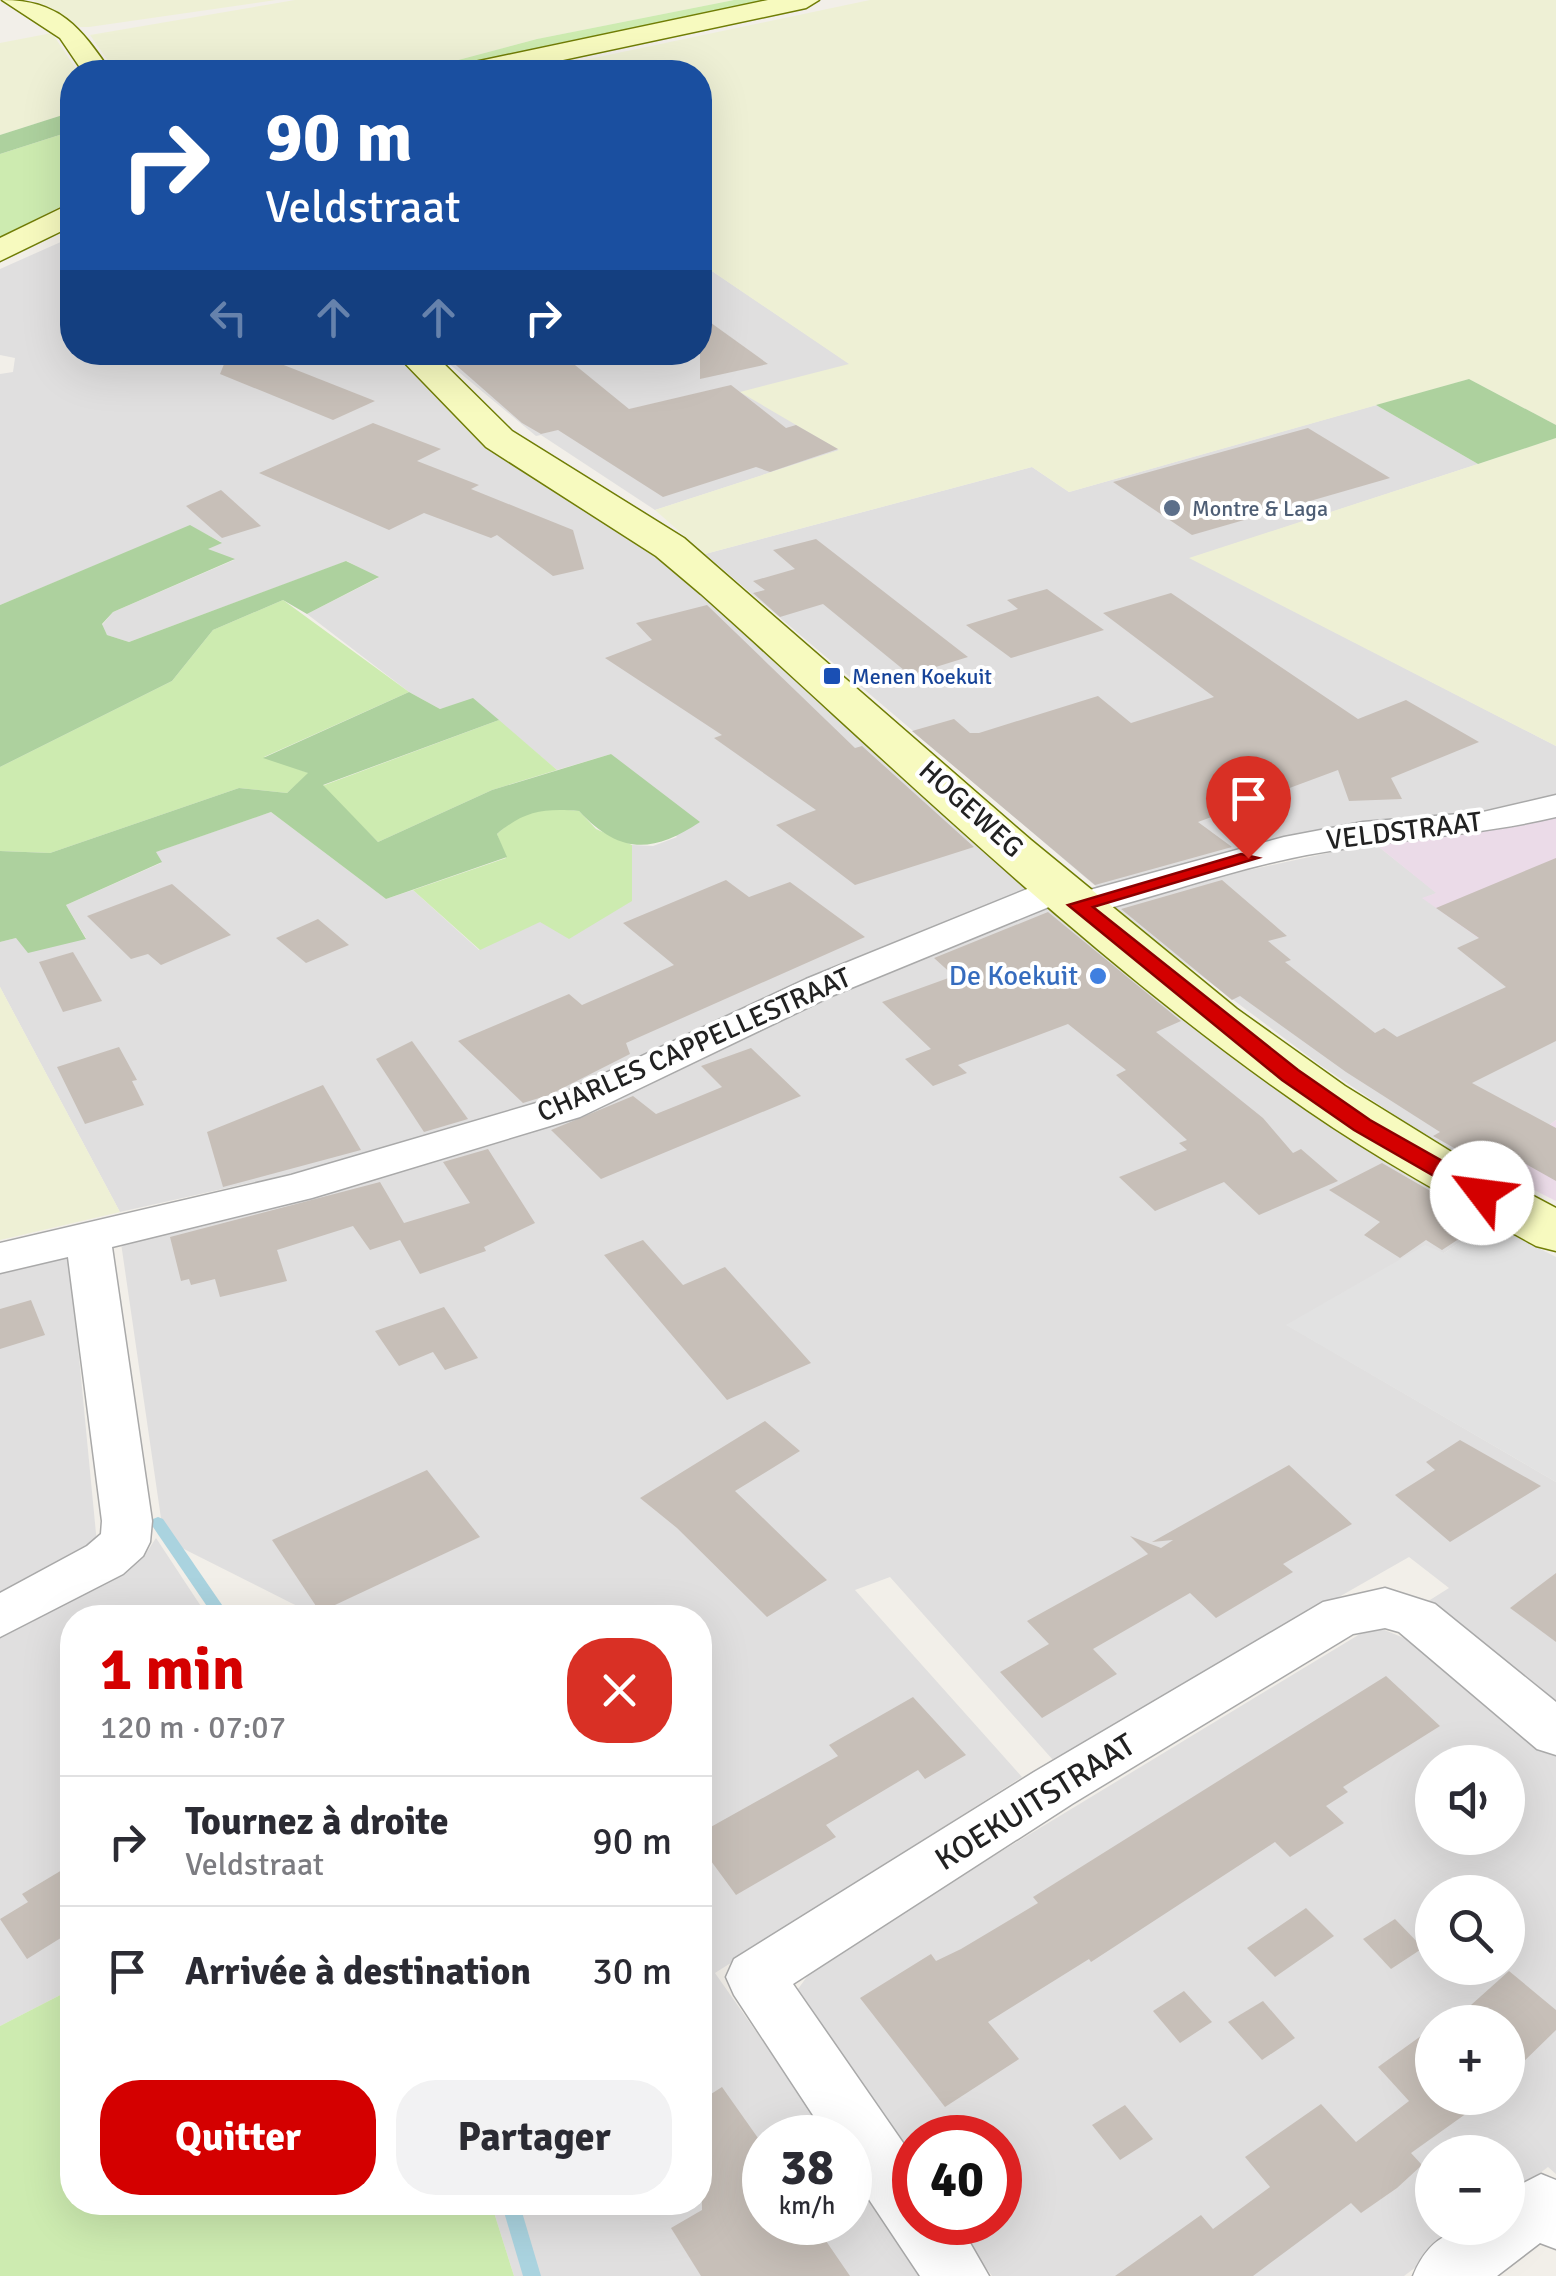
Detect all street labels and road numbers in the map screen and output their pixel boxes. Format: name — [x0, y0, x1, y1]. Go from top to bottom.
street label: HOGEWEG — [912, 753, 1030, 865]
street label: VELDSTRAAT — [1324, 805, 1484, 857]
street label: CHARLES CAPPELLESTRAAT — [532, 960, 856, 1130]
street label: KOEKUITSTRAAT — [928, 1725, 1142, 1879]

